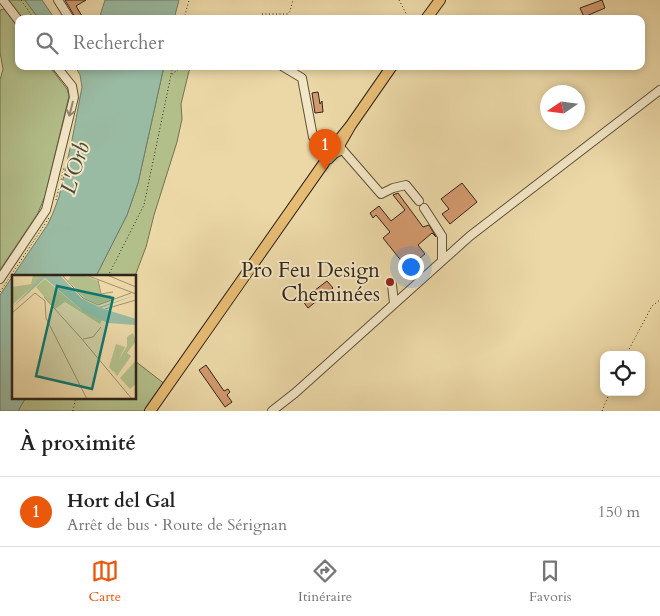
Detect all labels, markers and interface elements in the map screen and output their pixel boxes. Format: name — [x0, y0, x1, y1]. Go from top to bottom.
search box — [15, 15, 645, 70]
icon: search — [33, 29, 61, 57]
text: Rechercher — [73, 30, 164, 56]
north arrow — [540, 85, 585, 130]
one-way arrow — [66, 100, 75, 116]
pin: 1 — [309, 129, 341, 170]
water label: L'Orb — [53, 138, 97, 198]
your location — [398, 254, 424, 280]
place label: Pro Feu Design Cheminées — [241, 256, 380, 309]
inset map — [12, 275, 136, 398]
marker: Pro Feu Design Cheminées — [384, 276, 396, 288]
map controls — [600, 351, 645, 396]
button: locate — [600, 351, 645, 396]
text: À proximité — [20, 429, 136, 458]
text: Hort del Gal — [67, 488, 175, 514]
text: 1 — [32, 501, 40, 523]
text: 150 m — [598, 501, 640, 523]
text: Arrêt de bus · Route de Sérignan — [67, 514, 287, 536]
tab: Carte — [88, 557, 121, 606]
tab: Itinéraire — [298, 557, 352, 606]
tab: Favoris — [529, 557, 572, 606]

